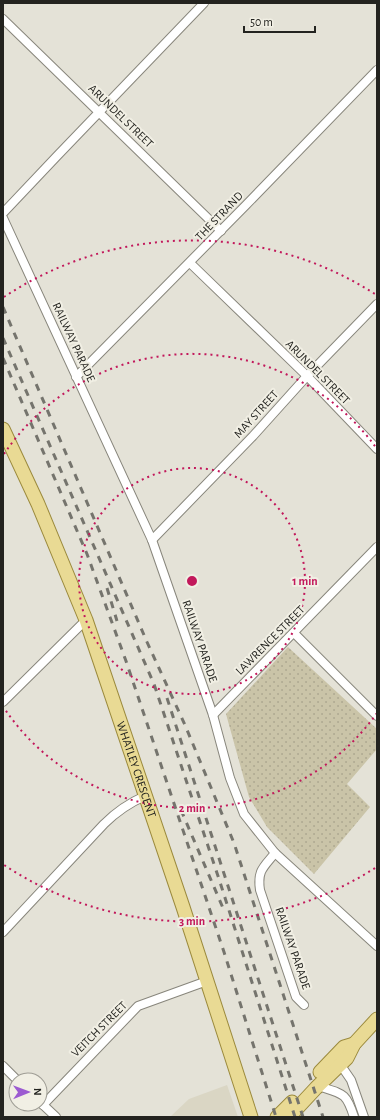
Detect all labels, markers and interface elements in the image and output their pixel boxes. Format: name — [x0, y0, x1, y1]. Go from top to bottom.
scale bar — [244, 8, 315, 34]
text: 50 m — [250, 16, 273, 28]
street label: ARUNDEL STREET — [86, 82, 156, 150]
street label: THE STRAND — [193, 189, 245, 243]
street label: RAILWAY PARADE — [50, 300, 98, 384]
street label: ARUNDEL STREET — [284, 338, 352, 406]
street label: MAY STREET — [232, 388, 280, 440]
centre of rings — [185, 574, 199, 588]
text: 1 min — [292, 575, 318, 587]
street label: RAILWAY PARADE — [180, 598, 220, 684]
street label: LAWRENCE STREET — [233, 603, 307, 677]
street label: WHATLEY CRESCENT — [115, 720, 158, 819]
text: 2 min — [179, 802, 205, 814]
street label: RAILWAY PARADE — [273, 905, 313, 991]
text: 3 min — [179, 915, 205, 927]
street label: VEITCH STREET — [69, 999, 129, 1059]
north arrow — [8, 1072, 48, 1112]
text: N — [32, 1088, 43, 1096]

